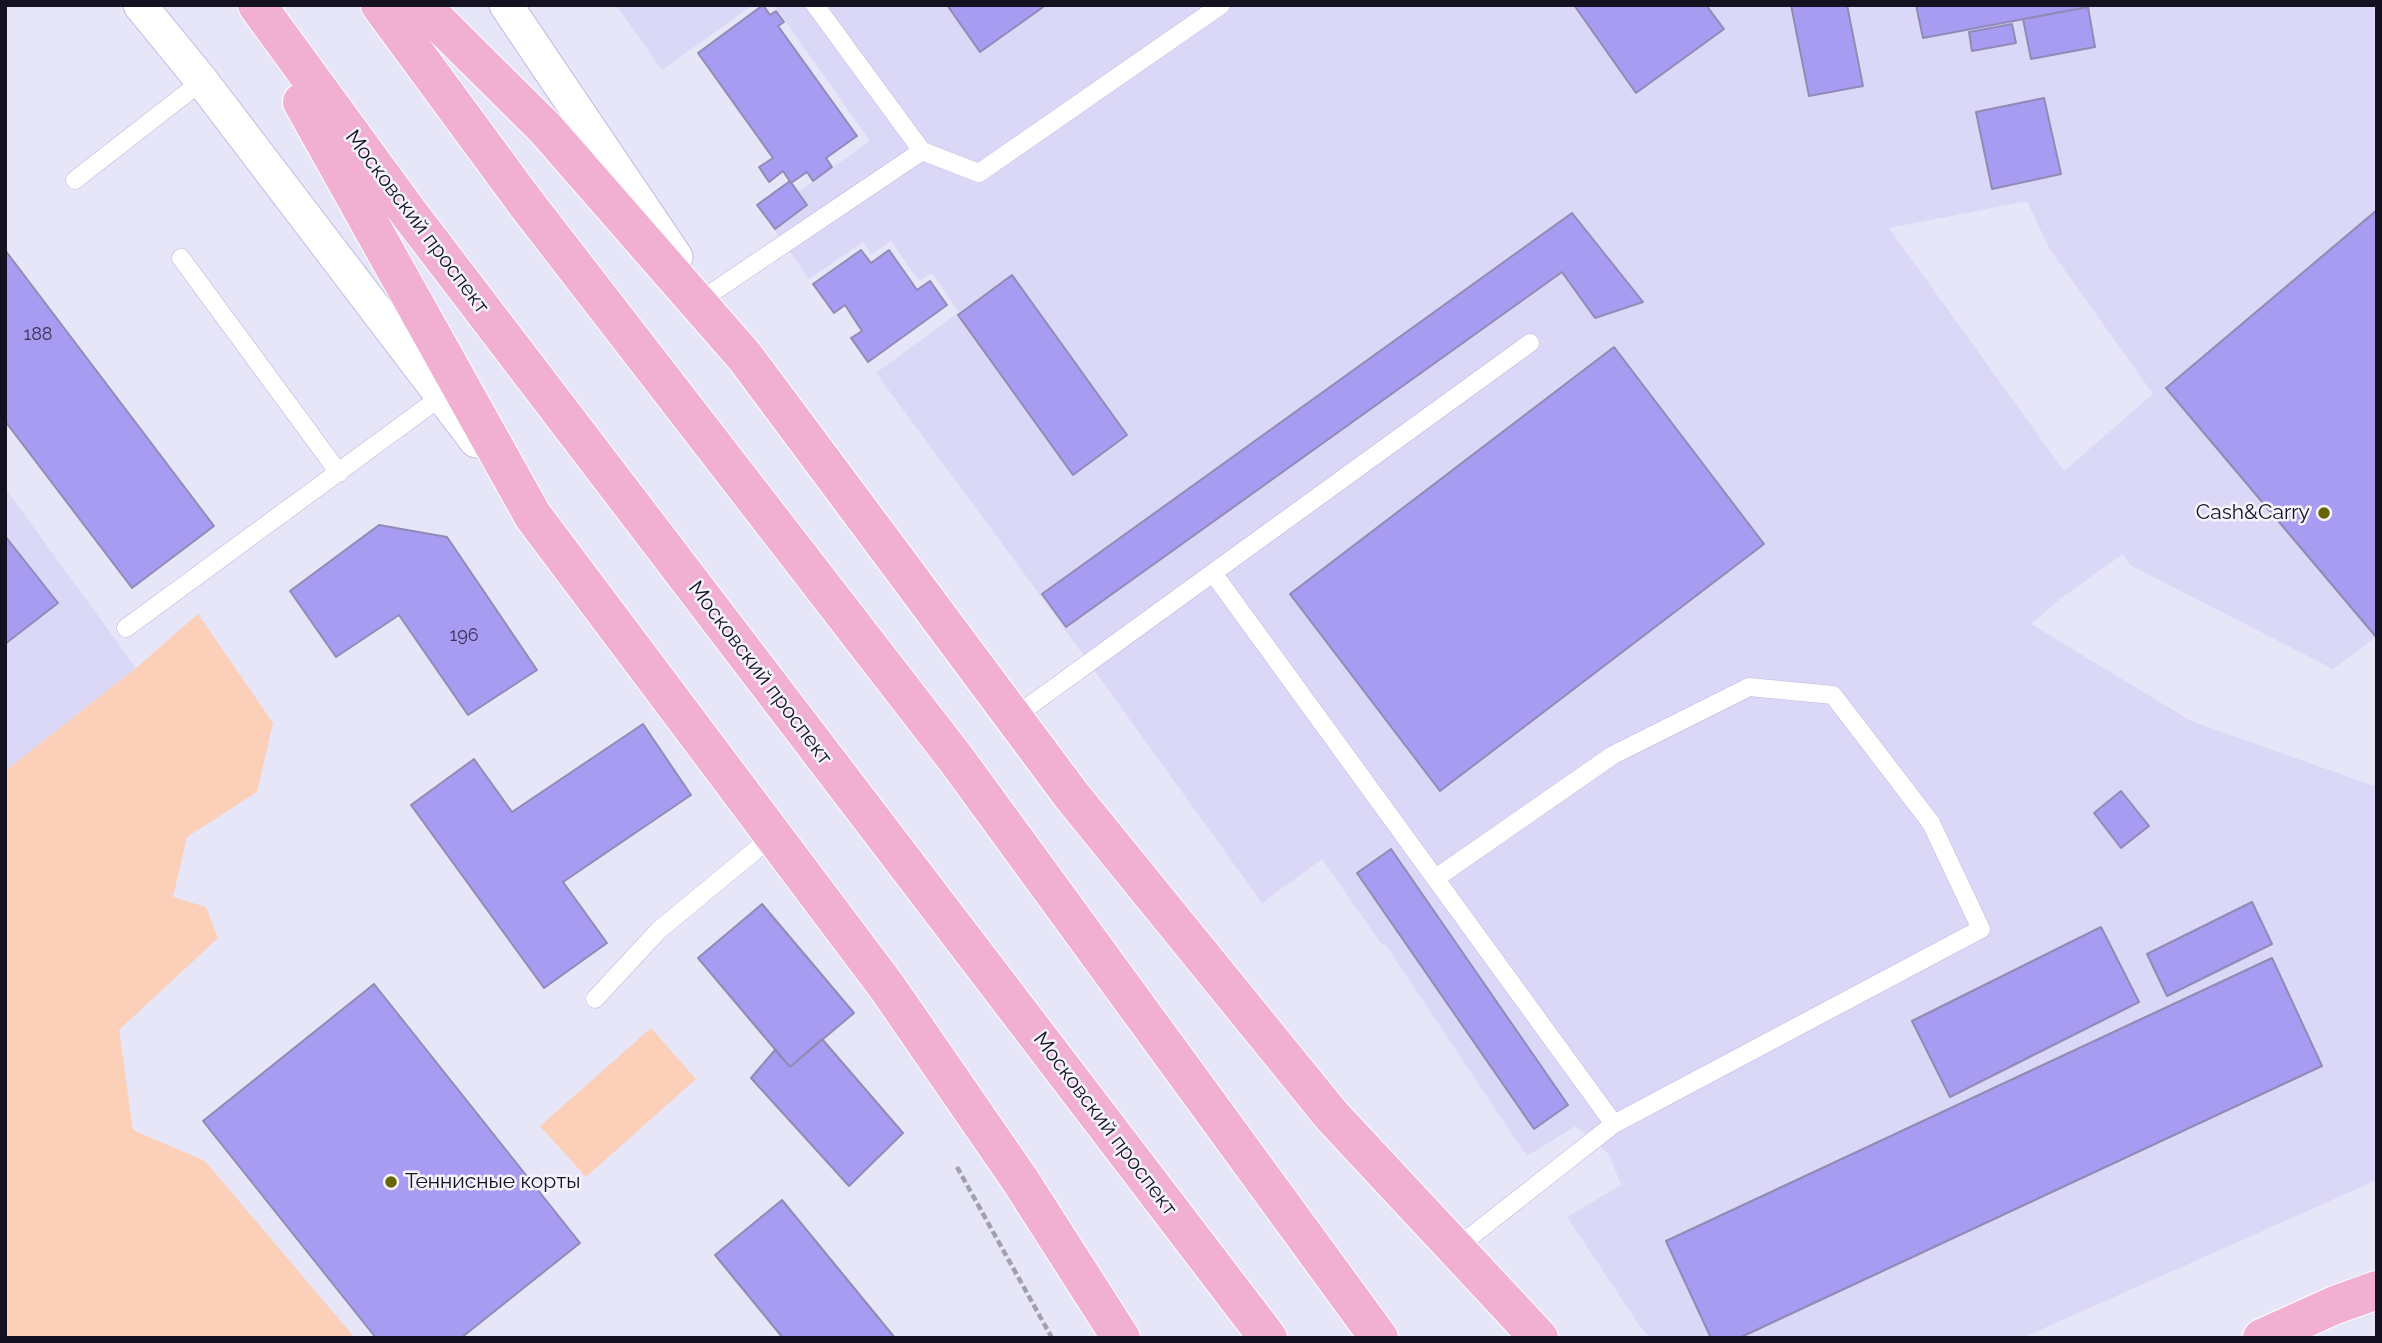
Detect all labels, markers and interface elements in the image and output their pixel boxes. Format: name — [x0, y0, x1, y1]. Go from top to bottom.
street label: Московский проспект — [340, 125, 494, 319]
house number: 188 — [23, 324, 53, 346]
place label: Cash&Carry — [2196, 500, 2310, 526]
marker: Cash&Carry — [2316, 505, 2332, 521]
street label: Московский проспект — [683, 576, 837, 770]
house number: 196 — [449, 625, 479, 647]
street label: Московский проспект — [1028, 1027, 1182, 1221]
place label: Теннисные корты — [405, 1169, 580, 1195]
marker: Теннисные корты — [383, 1174, 399, 1190]

